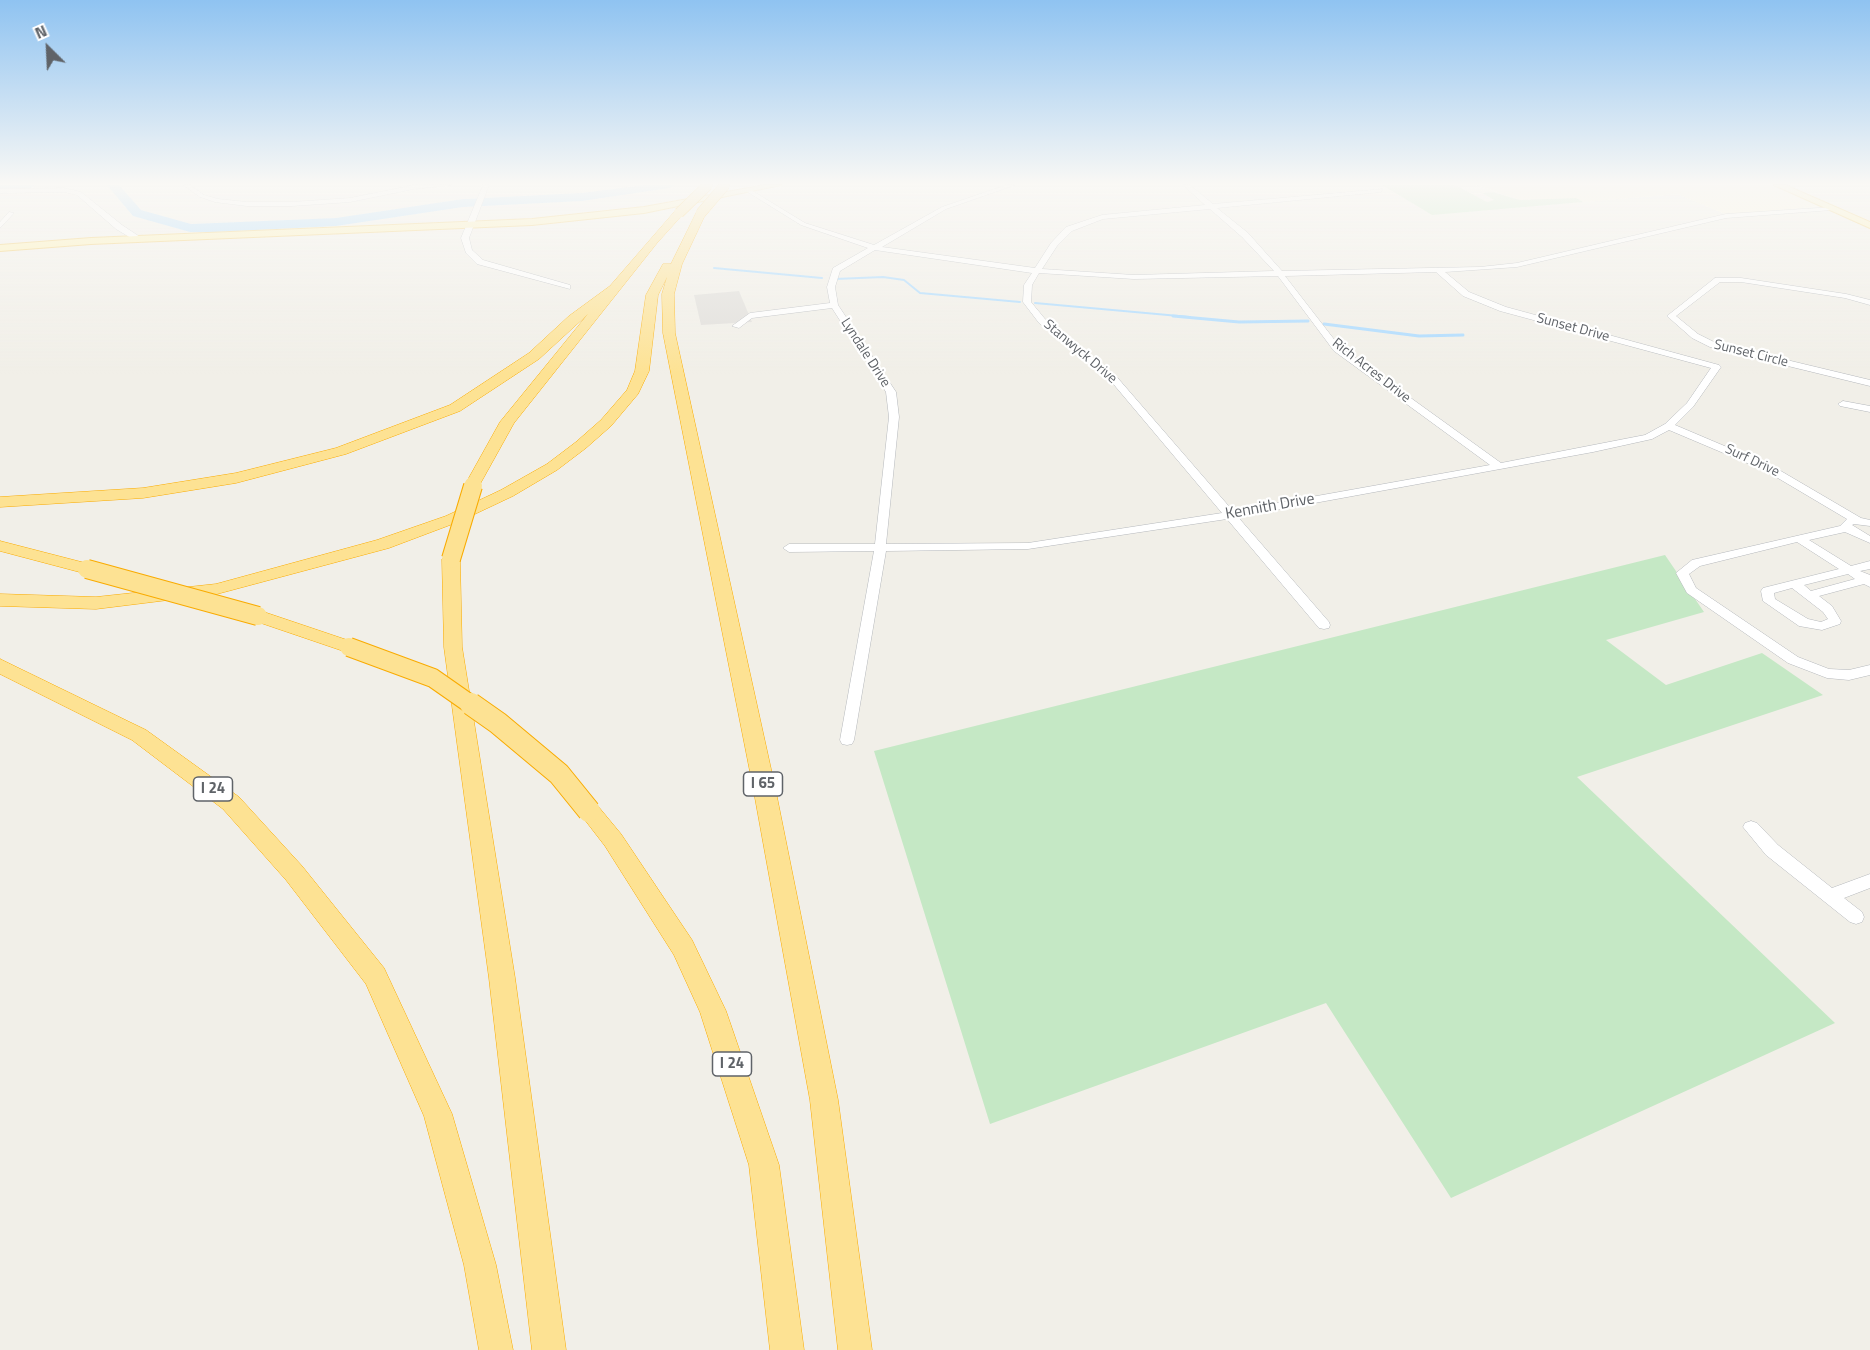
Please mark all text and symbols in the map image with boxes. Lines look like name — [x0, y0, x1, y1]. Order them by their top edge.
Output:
north arrow — [18, 18, 78, 78]
text: N — [31, 18, 51, 45]
street label: Sunset Drive — [1535, 310, 1611, 346]
street label: Lyndale Drive — [837, 315, 893, 391]
street label: Stanwyck Drive — [1040, 316, 1120, 388]
street label: Rich Acres Drive — [1329, 335, 1413, 407]
street label: Sunset Circle — [1712, 337, 1790, 371]
street label: Surf Drive — [1722, 441, 1782, 481]
street label: Kennith Drive — [1224, 490, 1316, 524]
road number: I 65 — [744, 772, 783, 796]
road number: I 24 — [194, 777, 232, 801]
road number: I 24 — [712, 1052, 752, 1076]

